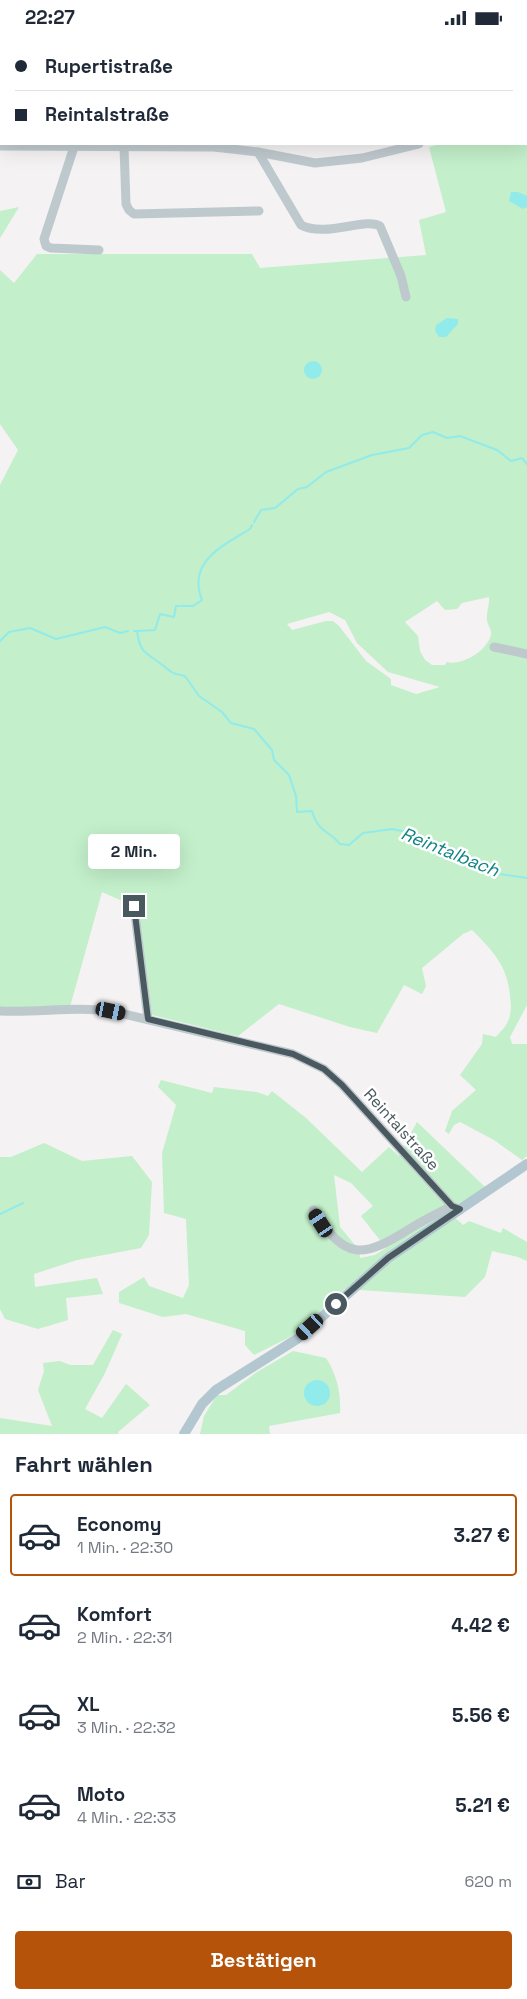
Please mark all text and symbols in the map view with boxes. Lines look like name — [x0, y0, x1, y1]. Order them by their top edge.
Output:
text: 22:27 — [25, 5, 75, 30]
text: Rupertistraße — [45, 54, 173, 79]
text: Reintalstraße — [45, 102, 169, 127]
water label: Reintalbach — [398, 821, 503, 882]
callout: 2 Min. — [88, 833, 180, 869]
text: 2 Min. — [111, 841, 157, 862]
route end — [123, 895, 145, 917]
car — [94, 1001, 127, 1021]
street label: Reintalstraße — [359, 1084, 444, 1175]
car — [306, 1206, 335, 1240]
route start — [325, 1293, 347, 1315]
car — [293, 1311, 326, 1343]
text: Fahrt wählen — [15, 1450, 153, 1478]
text: Economy — [77, 1512, 161, 1537]
icon: car — [17, 1513, 62, 1558]
text: 3.27 € — [453, 1523, 510, 1548]
text: 1 Min. · 22:30 — [77, 1537, 173, 1558]
text: Komfort — [77, 1602, 152, 1627]
icon: car — [17, 1603, 62, 1648]
text: 4.42 € — [451, 1613, 510, 1638]
text: 2 Min. · 22:31 — [77, 1627, 173, 1648]
text: XL — [77, 1692, 100, 1717]
icon: car — [17, 1693, 62, 1738]
text: 5.56 € — [452, 1703, 510, 1728]
text: 3 Min. · 22:32 — [77, 1717, 176, 1738]
text: Moto — [77, 1782, 125, 1807]
icon: car — [17, 1783, 62, 1828]
text: 5.21 € — [455, 1793, 510, 1818]
text: 4 Min. · 22:33 — [77, 1807, 176, 1828]
icon: cash — [15, 1868, 43, 1896]
text: Bar — [55, 1869, 86, 1894]
text: 620 m — [464, 1871, 512, 1892]
button: Bestätigen — [15, 1931, 512, 1989]

